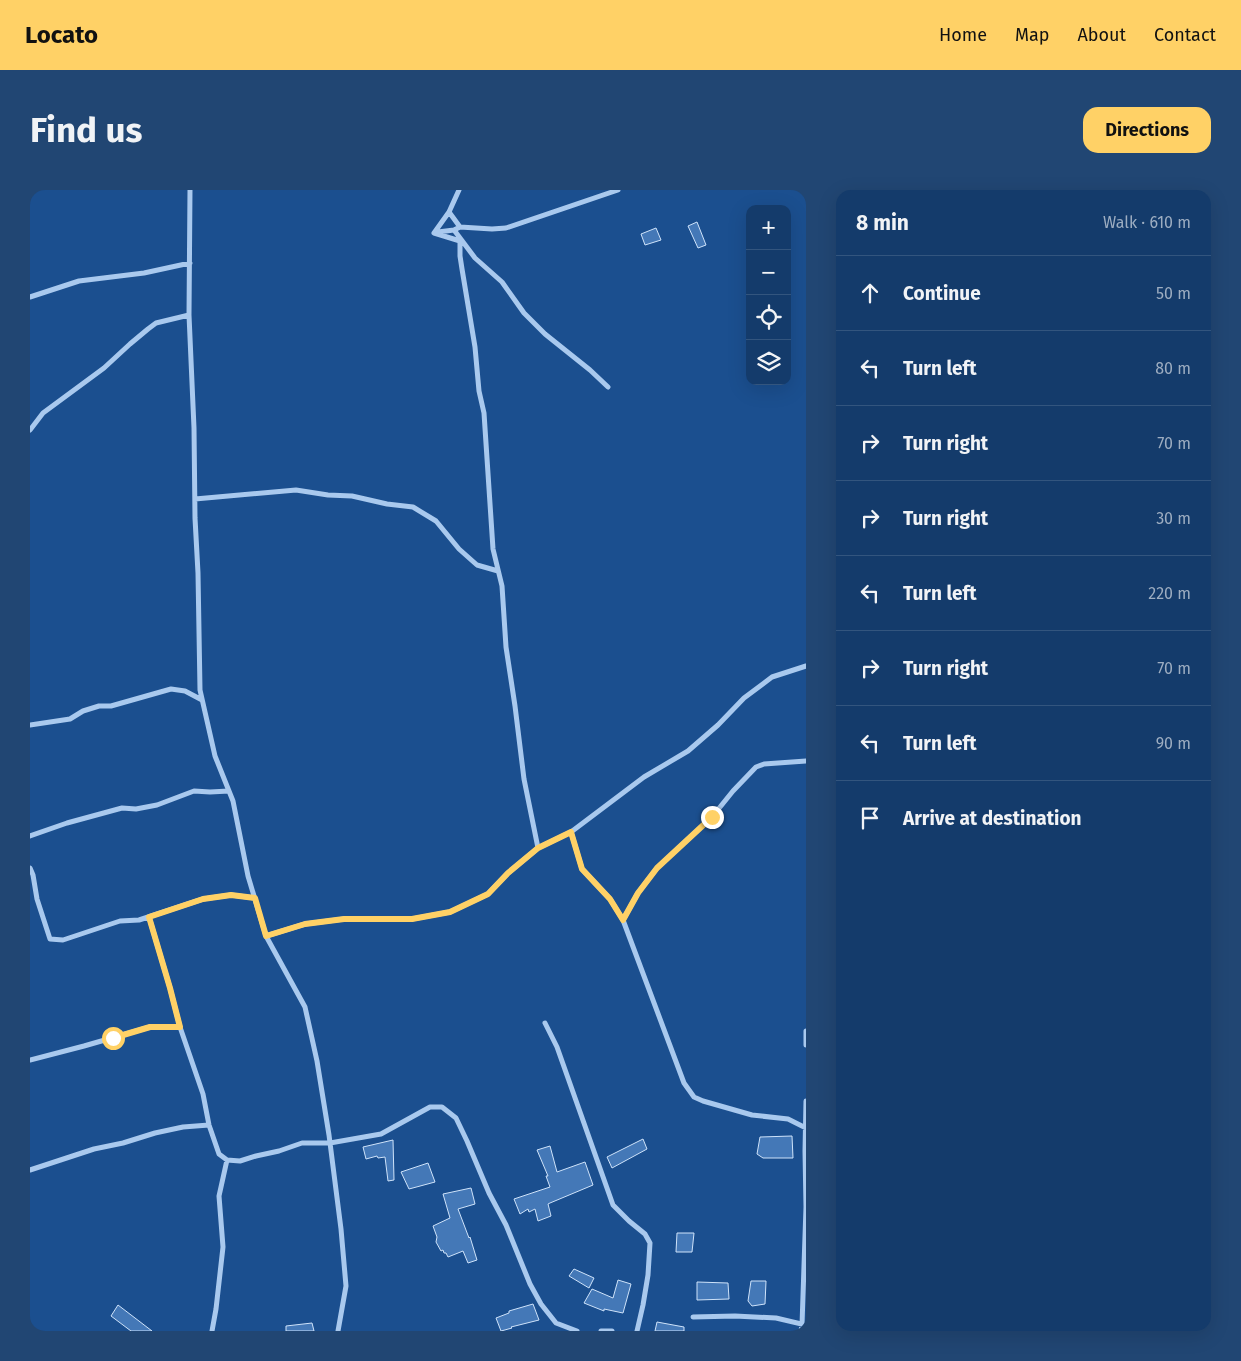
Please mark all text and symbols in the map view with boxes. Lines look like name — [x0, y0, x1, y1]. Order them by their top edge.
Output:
text: Locato — [25, 21, 98, 49]
text: Home — [939, 24, 987, 46]
text: Map — [1015, 24, 1049, 46]
text: About — [1077, 24, 1126, 46]
text: Contact — [1154, 24, 1216, 46]
button: Directions — [1083, 107, 1211, 153]
text: Find us — [30, 109, 142, 151]
map controls — [746, 205, 791, 385]
button: + — [746, 205, 791, 250]
text: 8 min — [856, 210, 909, 236]
text: Walk · 610 m — [1103, 213, 1191, 232]
button: − — [746, 250, 791, 295]
icon: ahead — [856, 279, 884, 307]
text: Continue — [903, 282, 981, 305]
text: 50 m — [1156, 284, 1191, 303]
button: locate — [746, 295, 791, 340]
button: layers — [746, 340, 791, 385]
icon: left — [856, 354, 884, 382]
text: Turn left — [903, 357, 977, 380]
text: 80 m — [1155, 359, 1191, 378]
icon: right — [856, 429, 884, 457]
text: Turn right — [903, 432, 988, 455]
text: 70 m — [1157, 434, 1191, 453]
icon: right — [856, 504, 884, 532]
text: Turn right — [903, 507, 988, 530]
text: 30 m — [1156, 509, 1191, 528]
icon: left — [856, 579, 884, 607]
text: Turn left — [903, 582, 977, 605]
text: 220 m — [1148, 584, 1191, 603]
icon: right — [856, 654, 884, 682]
text: Turn right — [903, 657, 988, 680]
text: 70 m — [1157, 659, 1191, 678]
icon: left — [856, 729, 884, 757]
text: Turn left — [903, 732, 977, 755]
text: 90 m — [1156, 734, 1191, 753]
icon: arrive — [856, 804, 884, 832]
route end — [701, 806, 724, 829]
text: Arrive at destination — [903, 807, 1082, 830]
route start — [102, 1027, 125, 1050]

